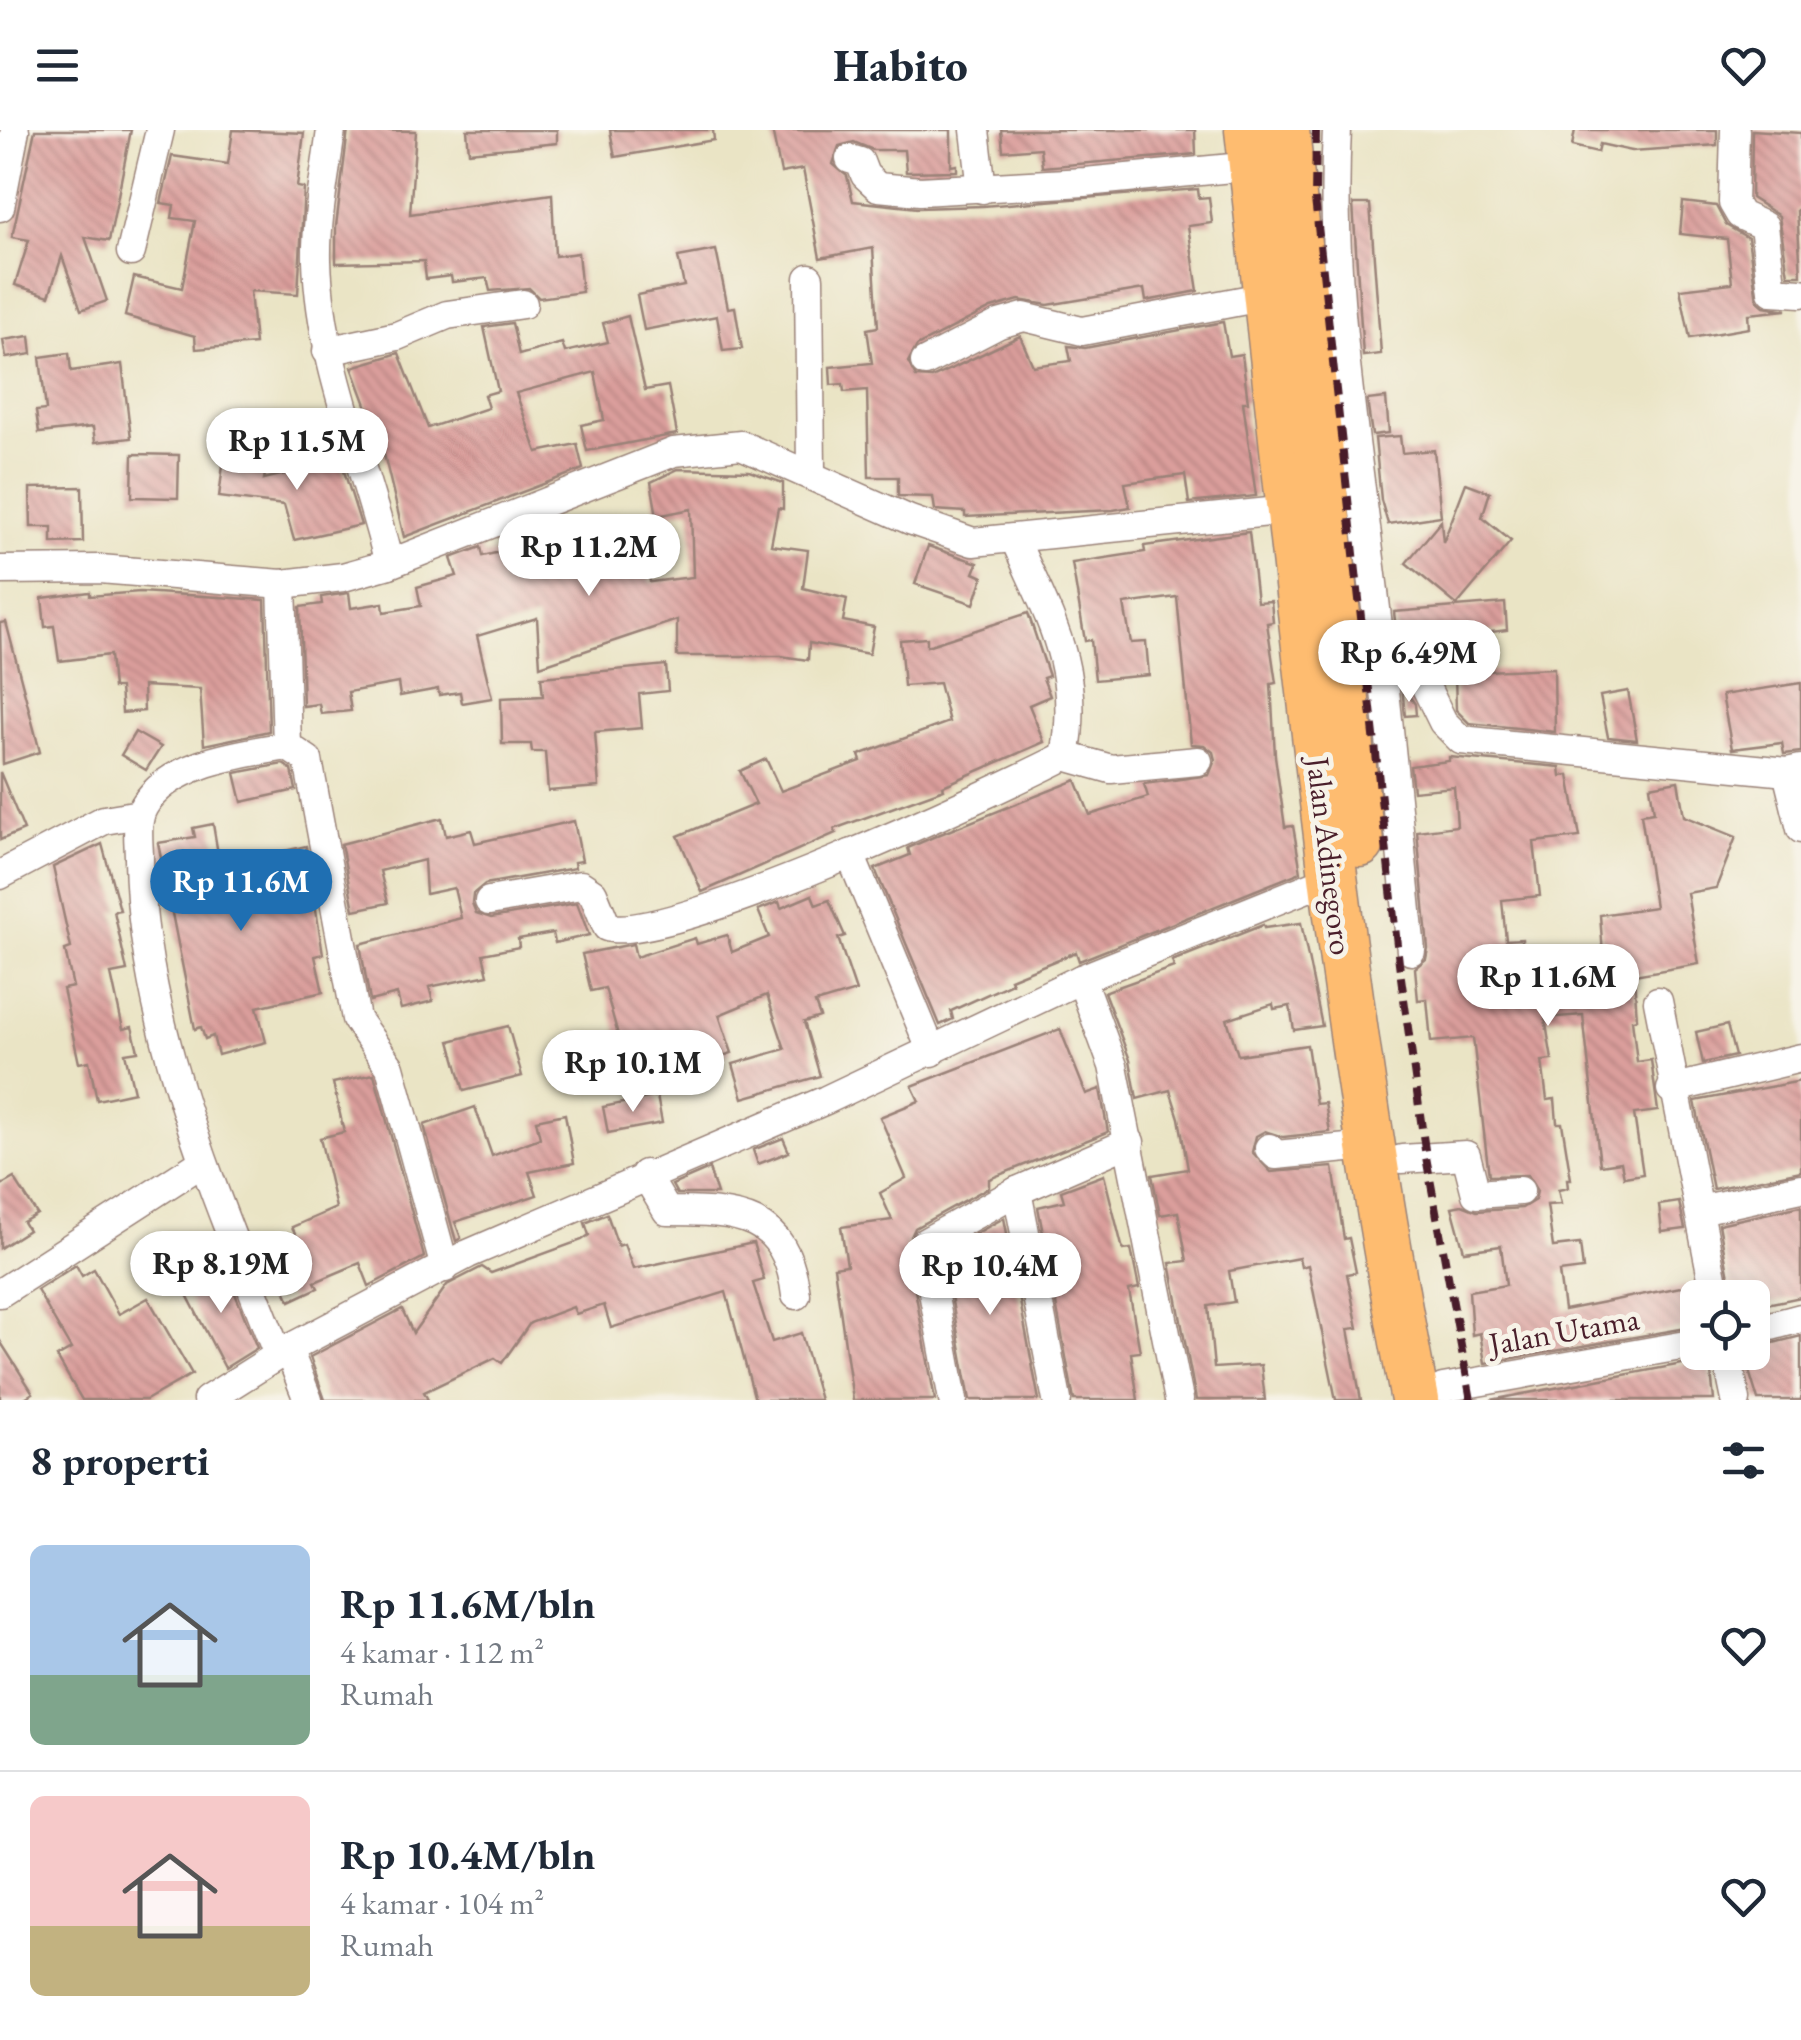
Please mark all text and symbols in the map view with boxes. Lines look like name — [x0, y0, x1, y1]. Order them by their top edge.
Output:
text: Habito — [833, 36, 968, 94]
icon: menu — [30, 38, 85, 93]
icon: heart — [1716, 38, 1771, 93]
pin: Rp 11.5M — [194, 408, 400, 493]
text: Rp 11.5M — [228, 419, 366, 461]
pin: Rp 11.2M — [486, 514, 692, 599]
text: Rp 11.2M — [520, 525, 658, 567]
pin: Rp 6.49M — [1306, 620, 1512, 705]
text: Rp 6.49M — [1340, 631, 1478, 673]
street label: Jalan Adinegoro — [1297, 752, 1363, 957]
pin: Rp 11.6M — [138, 849, 344, 934]
text: Rp 11.6M — [172, 860, 310, 902]
pin: Rp 11.6M — [1445, 944, 1651, 1029]
text: Rp 11.6M — [1479, 955, 1617, 997]
pin: Rp 10.1M — [530, 1030, 736, 1115]
text: Rp 10.1M — [564, 1041, 702, 1083]
pin: Rp 8.19M — [118, 1231, 324, 1316]
pin: Rp 10.4M — [887, 1233, 1093, 1318]
text: Rp 8.19M — [152, 1242, 290, 1284]
text: Rp 10.4M — [921, 1244, 1059, 1286]
map controls — [1680, 1280, 1770, 1370]
button: locate — [1680, 1280, 1770, 1370]
street label: Jalan Utama — [1483, 1297, 1642, 1365]
text: 8 properti — [30, 1433, 210, 1488]
icon: filters — [1716, 1433, 1771, 1488]
text: Rp 11.6M/bln — [340, 1576, 596, 1631]
icon: home — [110, 1585, 230, 1705]
icon: heart — [1716, 1618, 1771, 1673]
text: 4 kamar · 112 m² — [340, 1631, 544, 1673]
text: Rumah — [340, 1673, 434, 1715]
text: Rp 10.4M/bln — [340, 1827, 596, 1882]
icon: home — [110, 1836, 230, 1956]
icon: heart — [1716, 1869, 1771, 1924]
text: 4 kamar · 104 m² — [340, 1882, 544, 1924]
text: Rumah — [340, 1924, 434, 1966]

